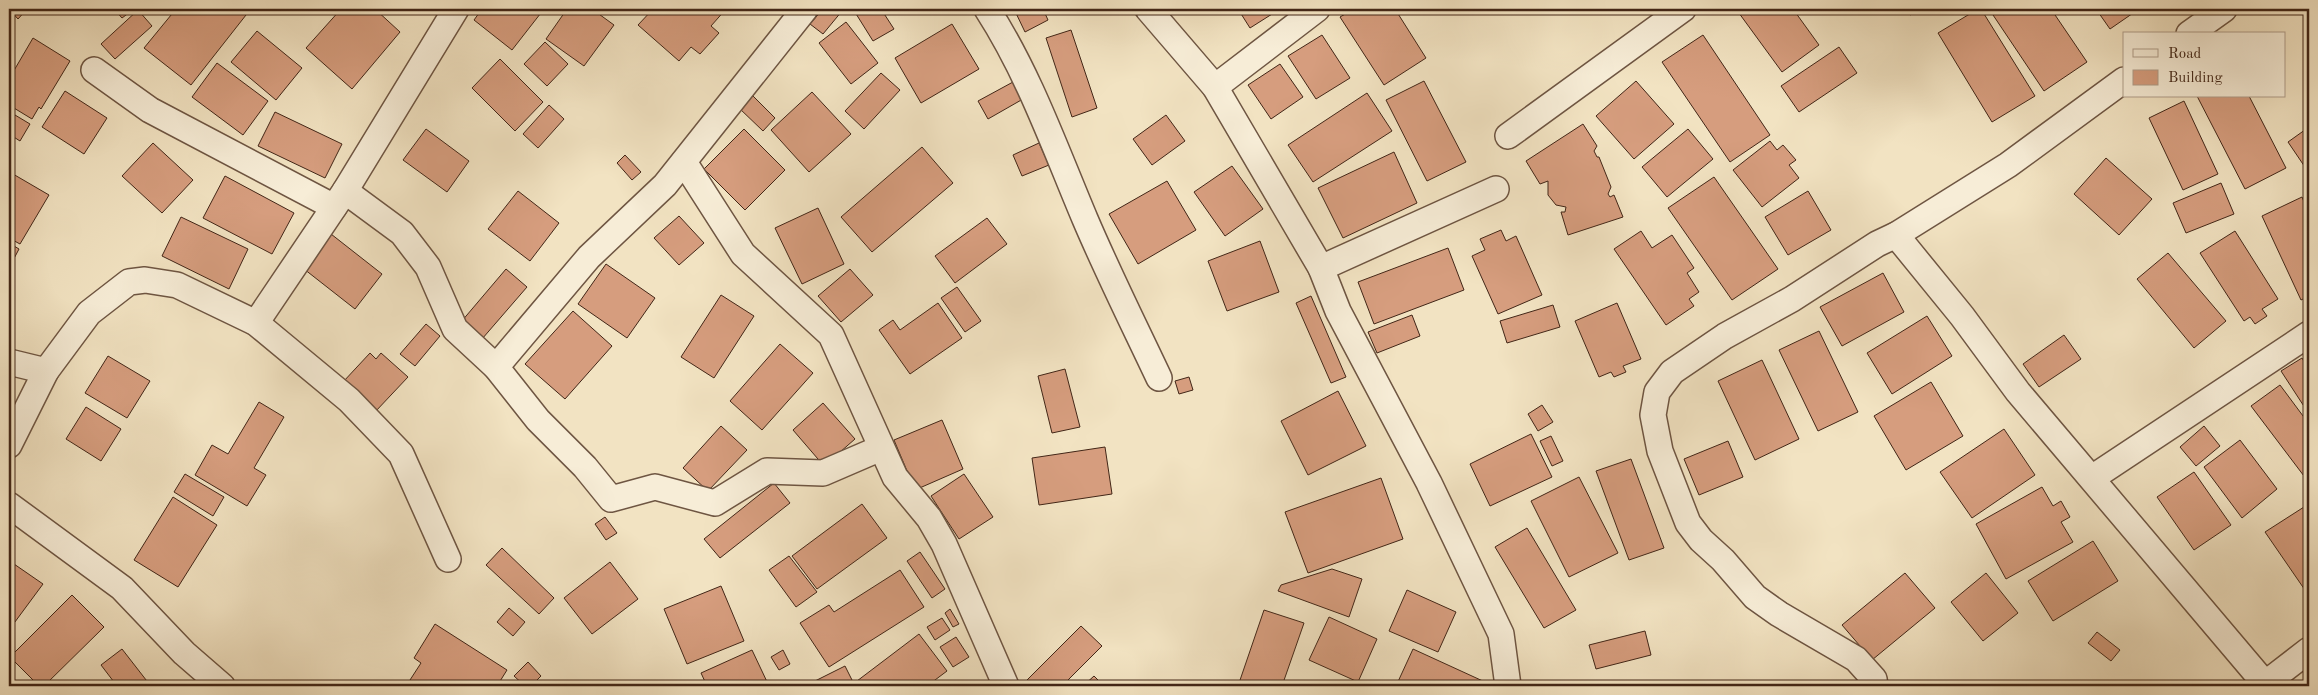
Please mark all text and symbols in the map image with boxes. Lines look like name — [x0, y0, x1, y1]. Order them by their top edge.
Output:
legend — [2123, 32, 2286, 98]
text: Road — [2168, 47, 2202, 62]
text: Building — [2168, 71, 2223, 86]

